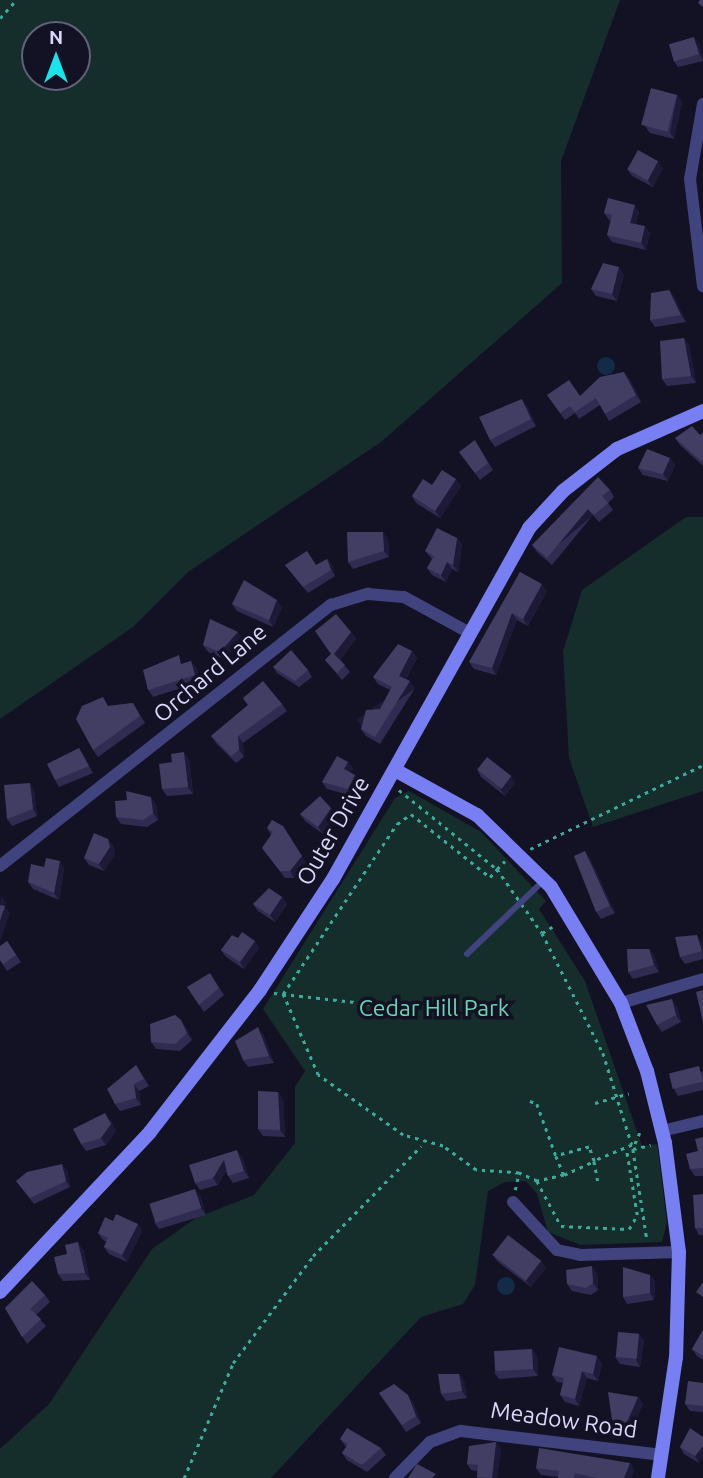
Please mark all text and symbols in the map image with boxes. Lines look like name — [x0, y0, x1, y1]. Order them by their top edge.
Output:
north arrow — [21, 21, 91, 91]
text: N — [49, 26, 63, 48]
street label: Orchard Lane — [148, 618, 272, 728]
street label: Outer Drive — [291, 772, 375, 890]
park label: Cedar Hill Park — [359, 994, 509, 1022]
street label: Meadow Road — [489, 1396, 639, 1444]

